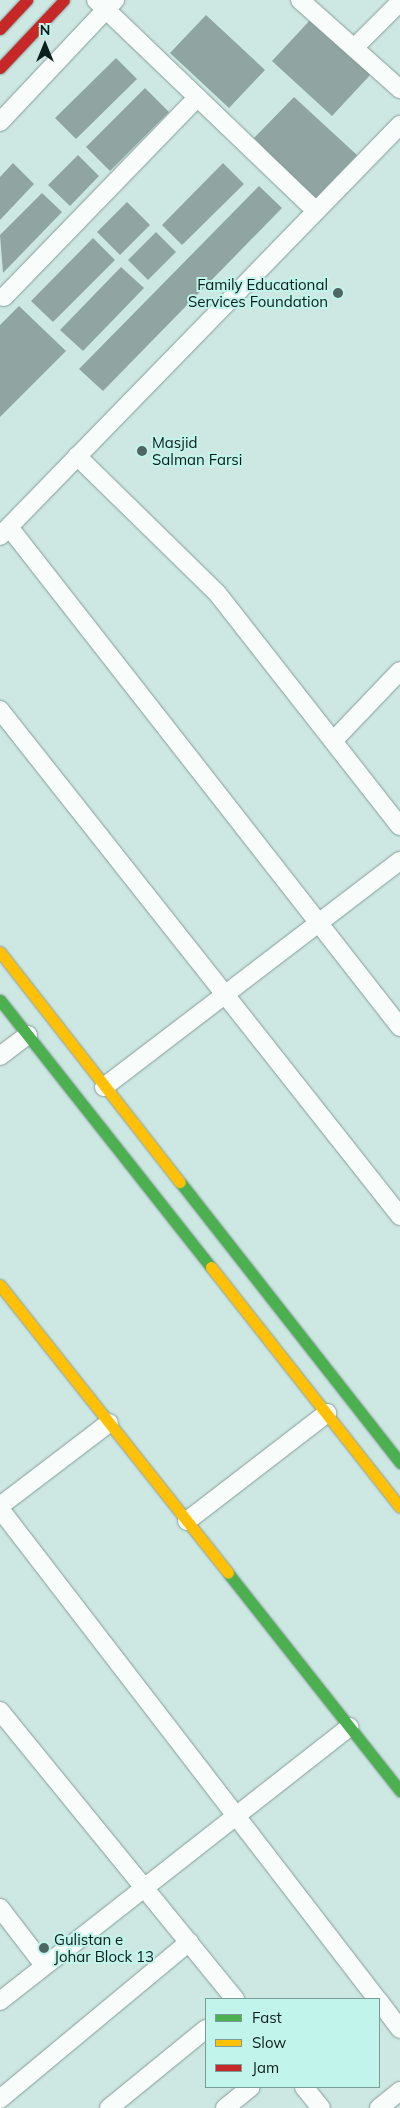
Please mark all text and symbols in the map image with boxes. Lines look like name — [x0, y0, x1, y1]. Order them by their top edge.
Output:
north arrow — [20, 20, 70, 70]
text: N — [40, 21, 50, 39]
place label: Family Educational Services Foundation — [188, 275, 328, 310]
marker: Family Educational Services Foundation — [332, 287, 344, 299]
place label: Masjid Salman Farsi — [152, 433, 242, 468]
marker: Masjid Salman Farsi — [136, 445, 148, 457]
place label: Gulistan e Johar Block 13 — [54, 1930, 154, 1965]
marker: Gulistan e Johar Block 13 — [38, 1942, 50, 1954]
legend — [205, 1998, 380, 2088]
text: Fast — [252, 2008, 282, 2027]
text: Slow — [252, 2033, 286, 2052]
text: Jam — [252, 2058, 279, 2077]

